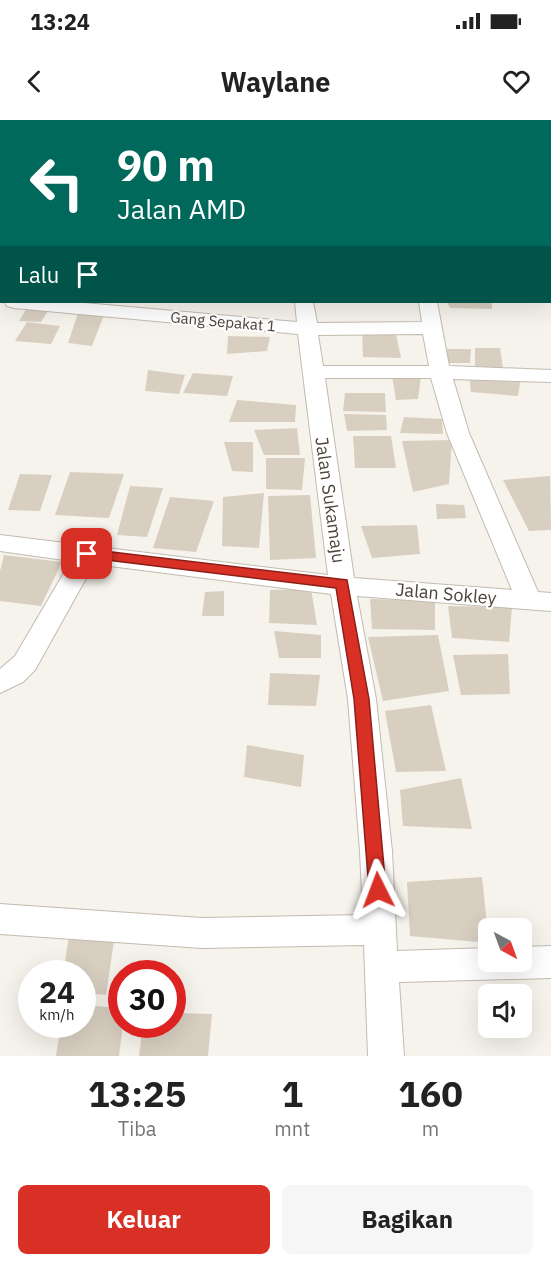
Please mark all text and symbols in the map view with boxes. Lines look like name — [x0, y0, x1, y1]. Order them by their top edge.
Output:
text: 13:24 — [30, 7, 90, 36]
text: Waylane — [221, 64, 330, 99]
icon: back — [18, 65, 51, 98]
icon: heart — [500, 65, 533, 98]
text: 90 m — [117, 138, 215, 193]
icon: left — [18, 144, 96, 222]
text: Jalan AMD — [117, 191, 246, 226]
icon: arrive — [71, 258, 104, 291]
text: Lalu — [18, 260, 59, 289]
street label: Gang Sepakat 1 — [170, 307, 277, 336]
street label: Jalan Sukamaju — [310, 435, 351, 565]
pin — [61, 528, 112, 579]
icon: arrive — [70, 537, 103, 570]
street label: Jalan Sokley — [394, 578, 498, 609]
position arrow — [346, 858, 410, 922]
north arrow — [478, 918, 532, 972]
map controls — [478, 918, 532, 1038]
speed limit sign: 30 — [108, 960, 186, 1038]
text: 24 — [39, 972, 75, 1011]
button: sound — [478, 984, 532, 1038]
text: km/h — [39, 1005, 75, 1024]
text: 13:25 — [88, 1070, 186, 1117]
text: 1 — [281, 1070, 303, 1117]
text: 160 — [398, 1070, 463, 1117]
text: Tiba — [118, 1115, 157, 1142]
text: mnt — [274, 1115, 310, 1142]
text: m — [422, 1115, 439, 1142]
button: Keluar — [18, 1185, 270, 1254]
button: Bagikan — [282, 1185, 533, 1254]

